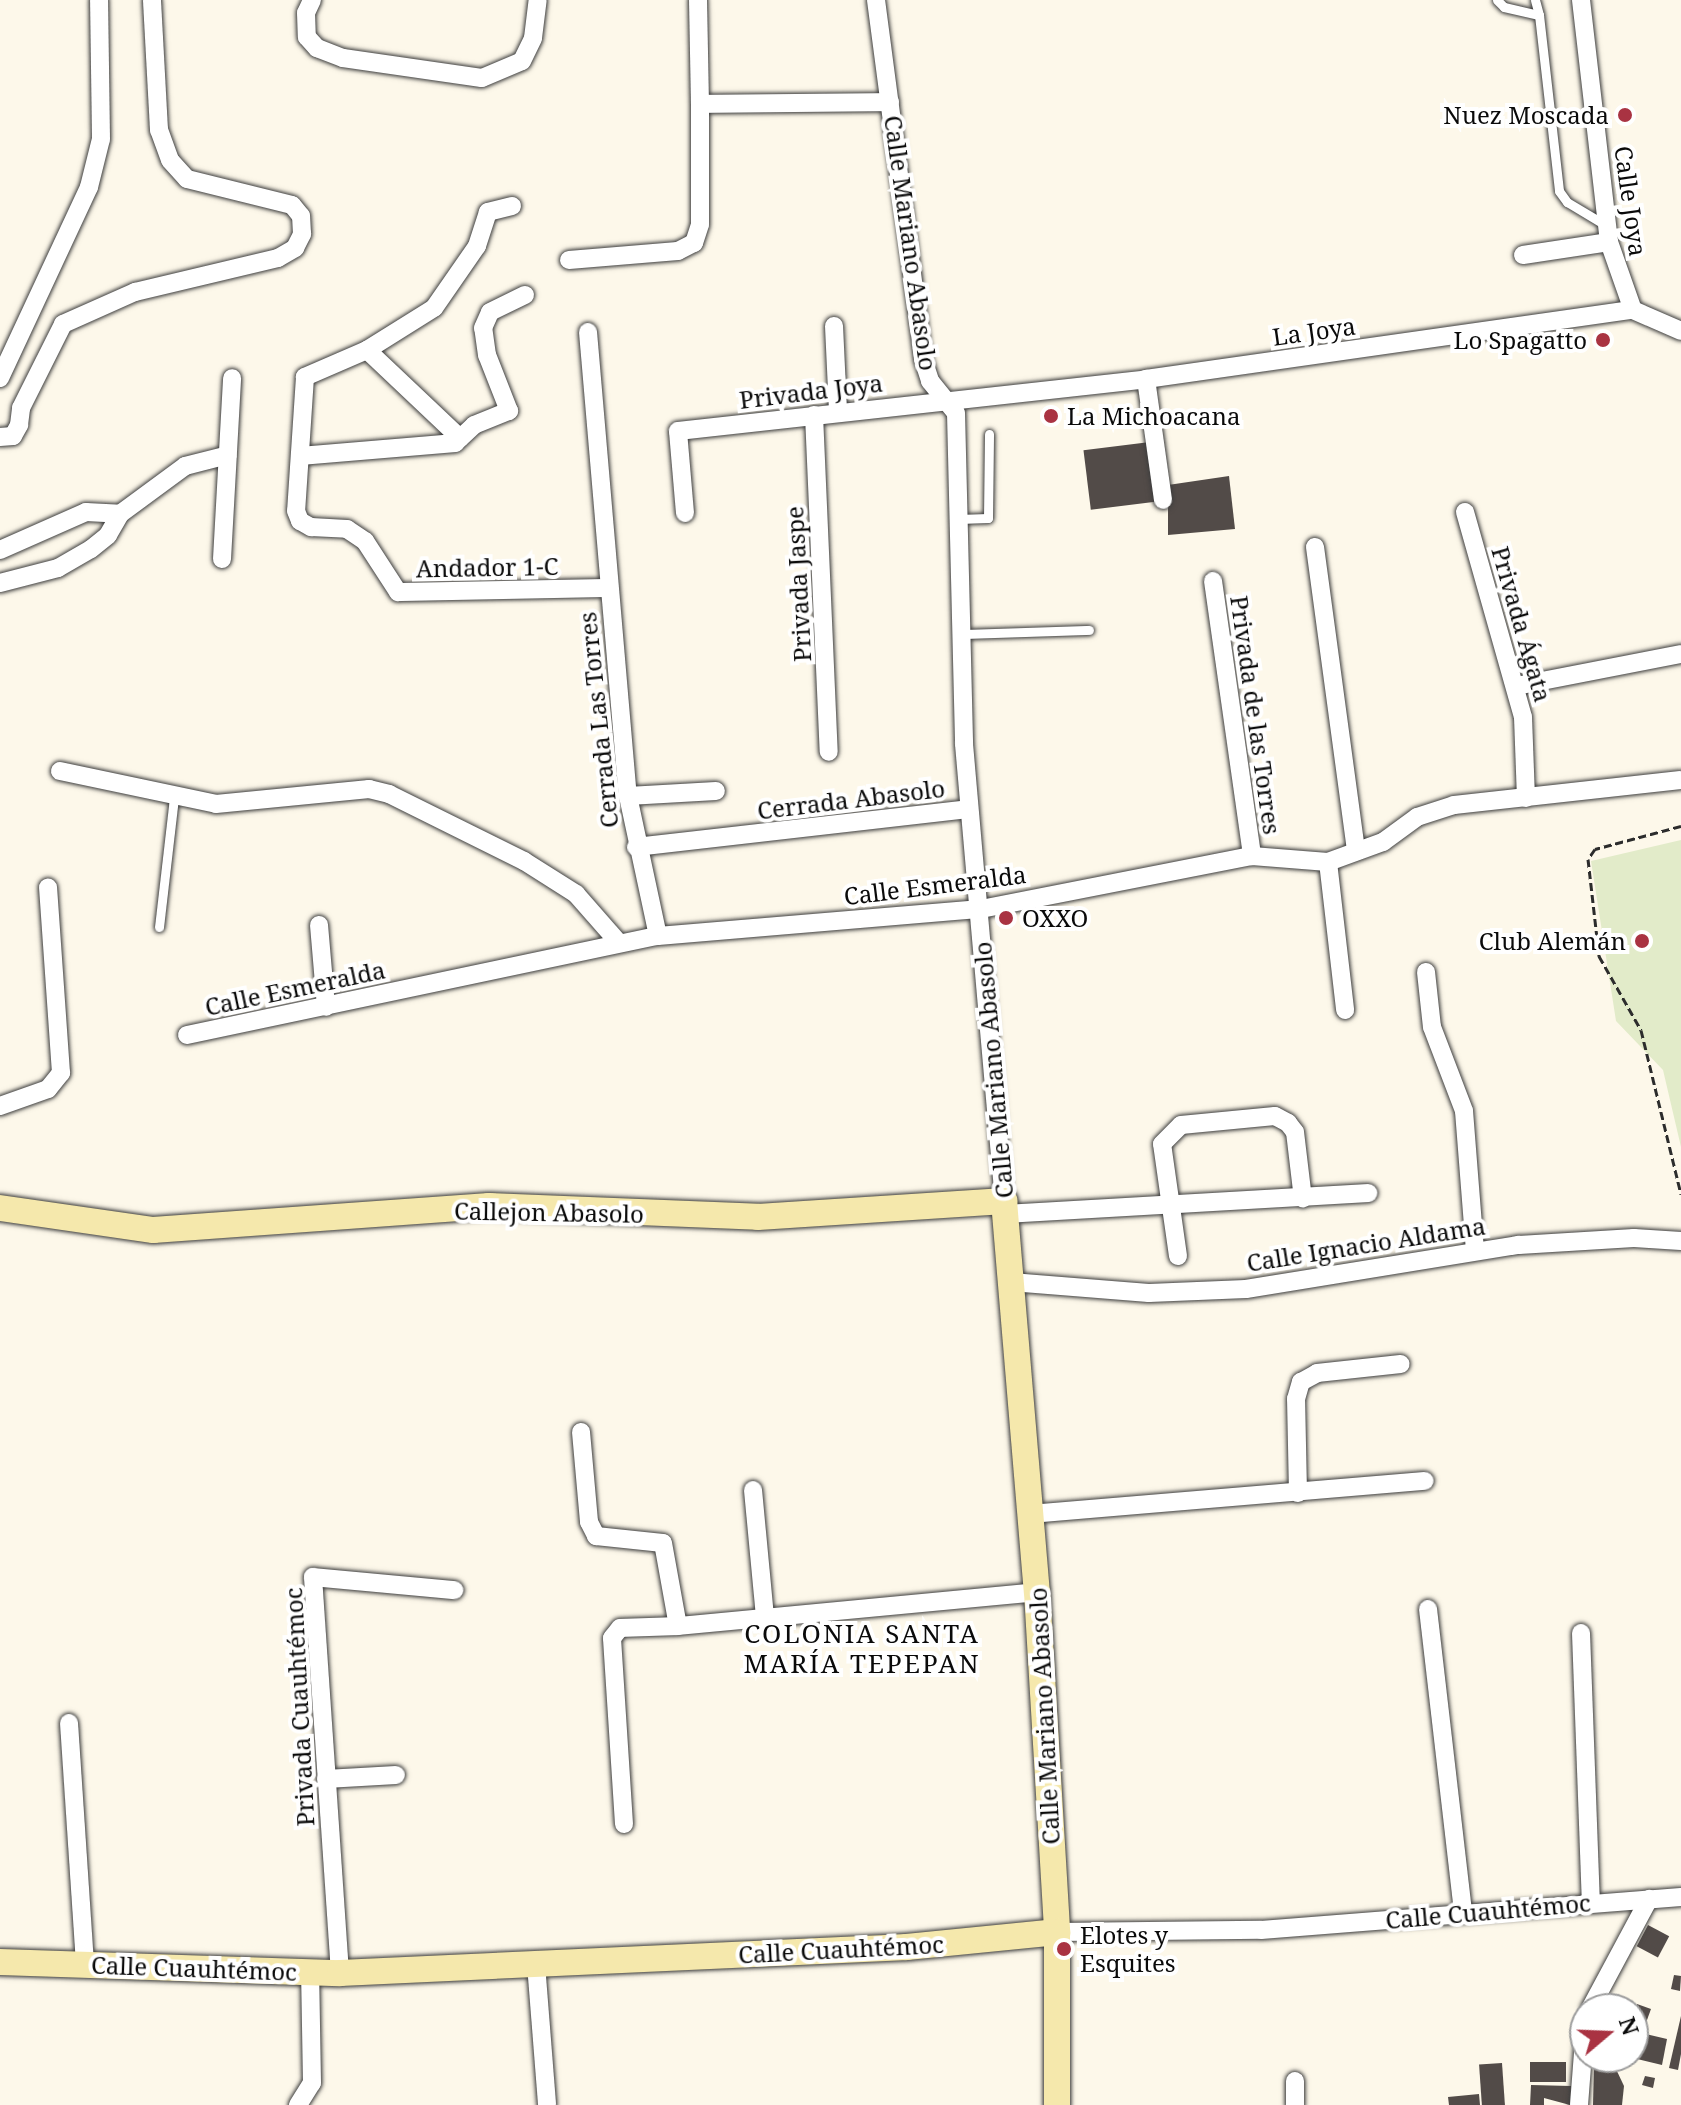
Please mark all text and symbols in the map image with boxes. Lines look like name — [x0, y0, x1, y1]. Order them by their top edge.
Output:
place label: Nuez Moscada — [1443, 101, 1609, 129]
marker: Nuez Moscada — [1616, 106, 1634, 124]
street label: Calle Mariano Abasolo — [879, 114, 943, 372]
street label: Calle Joya — [1609, 144, 1653, 258]
street label: La Joya — [1271, 311, 1357, 351]
place label: Lo Spagatto — [1453, 326, 1587, 354]
marker: Lo Spagatto — [1594, 331, 1612, 349]
street label: Privada Joya — [738, 368, 884, 414]
place label: La Michoacana — [1067, 402, 1241, 430]
marker: La Michoacana — [1042, 407, 1060, 425]
street label: Privada Jaspe — [780, 505, 816, 663]
street label: Privada Ágata — [1486, 543, 1558, 705]
street label: Andador 1-C — [416, 551, 558, 583]
street label: Privada de las Torres — [1225, 594, 1287, 836]
street label: Cerrada Las Torres — [572, 611, 624, 829]
street label: Cerrada Abasolo — [756, 773, 946, 825]
street label: Calle Esmeralda — [842, 860, 1028, 910]
place label: OXXO — [1022, 904, 1088, 932]
marker: OXXO — [997, 909, 1015, 927]
place label: Club Alemán — [1479, 927, 1626, 955]
marker: Club Alemán — [1633, 932, 1651, 950]
street label: Calle Mariano Abasolo — [967, 941, 1019, 1199]
street label: Calle Esmeralda — [202, 955, 388, 1021]
street label: Callejon Abasolo — [454, 1196, 644, 1228]
street label: Calle Ignacio Aldama — [1245, 1211, 1487, 1277]
street label: Privada Cuauhtémoc — [278, 1587, 320, 1827]
street label: Calle Mariano Abasolo — [1023, 1587, 1065, 1845]
district label: COLONIA SANTA MARÍA TEPEPAN — [743, 1618, 981, 1680]
street label: Calle Cuauhtémoc — [1384, 1888, 1592, 1934]
place label: Elotes y Esquites — [1080, 1921, 1176, 1977]
street label: Calle Cuauhtémoc — [737, 1929, 945, 1969]
marker: Elotes y Esquites — [1055, 1940, 1073, 1958]
street label: Calle Cuauhtémoc — [91, 1950, 297, 1986]
north arrow — [1569, 1993, 1649, 2073]
text: N — [1613, 2013, 1647, 2039]

